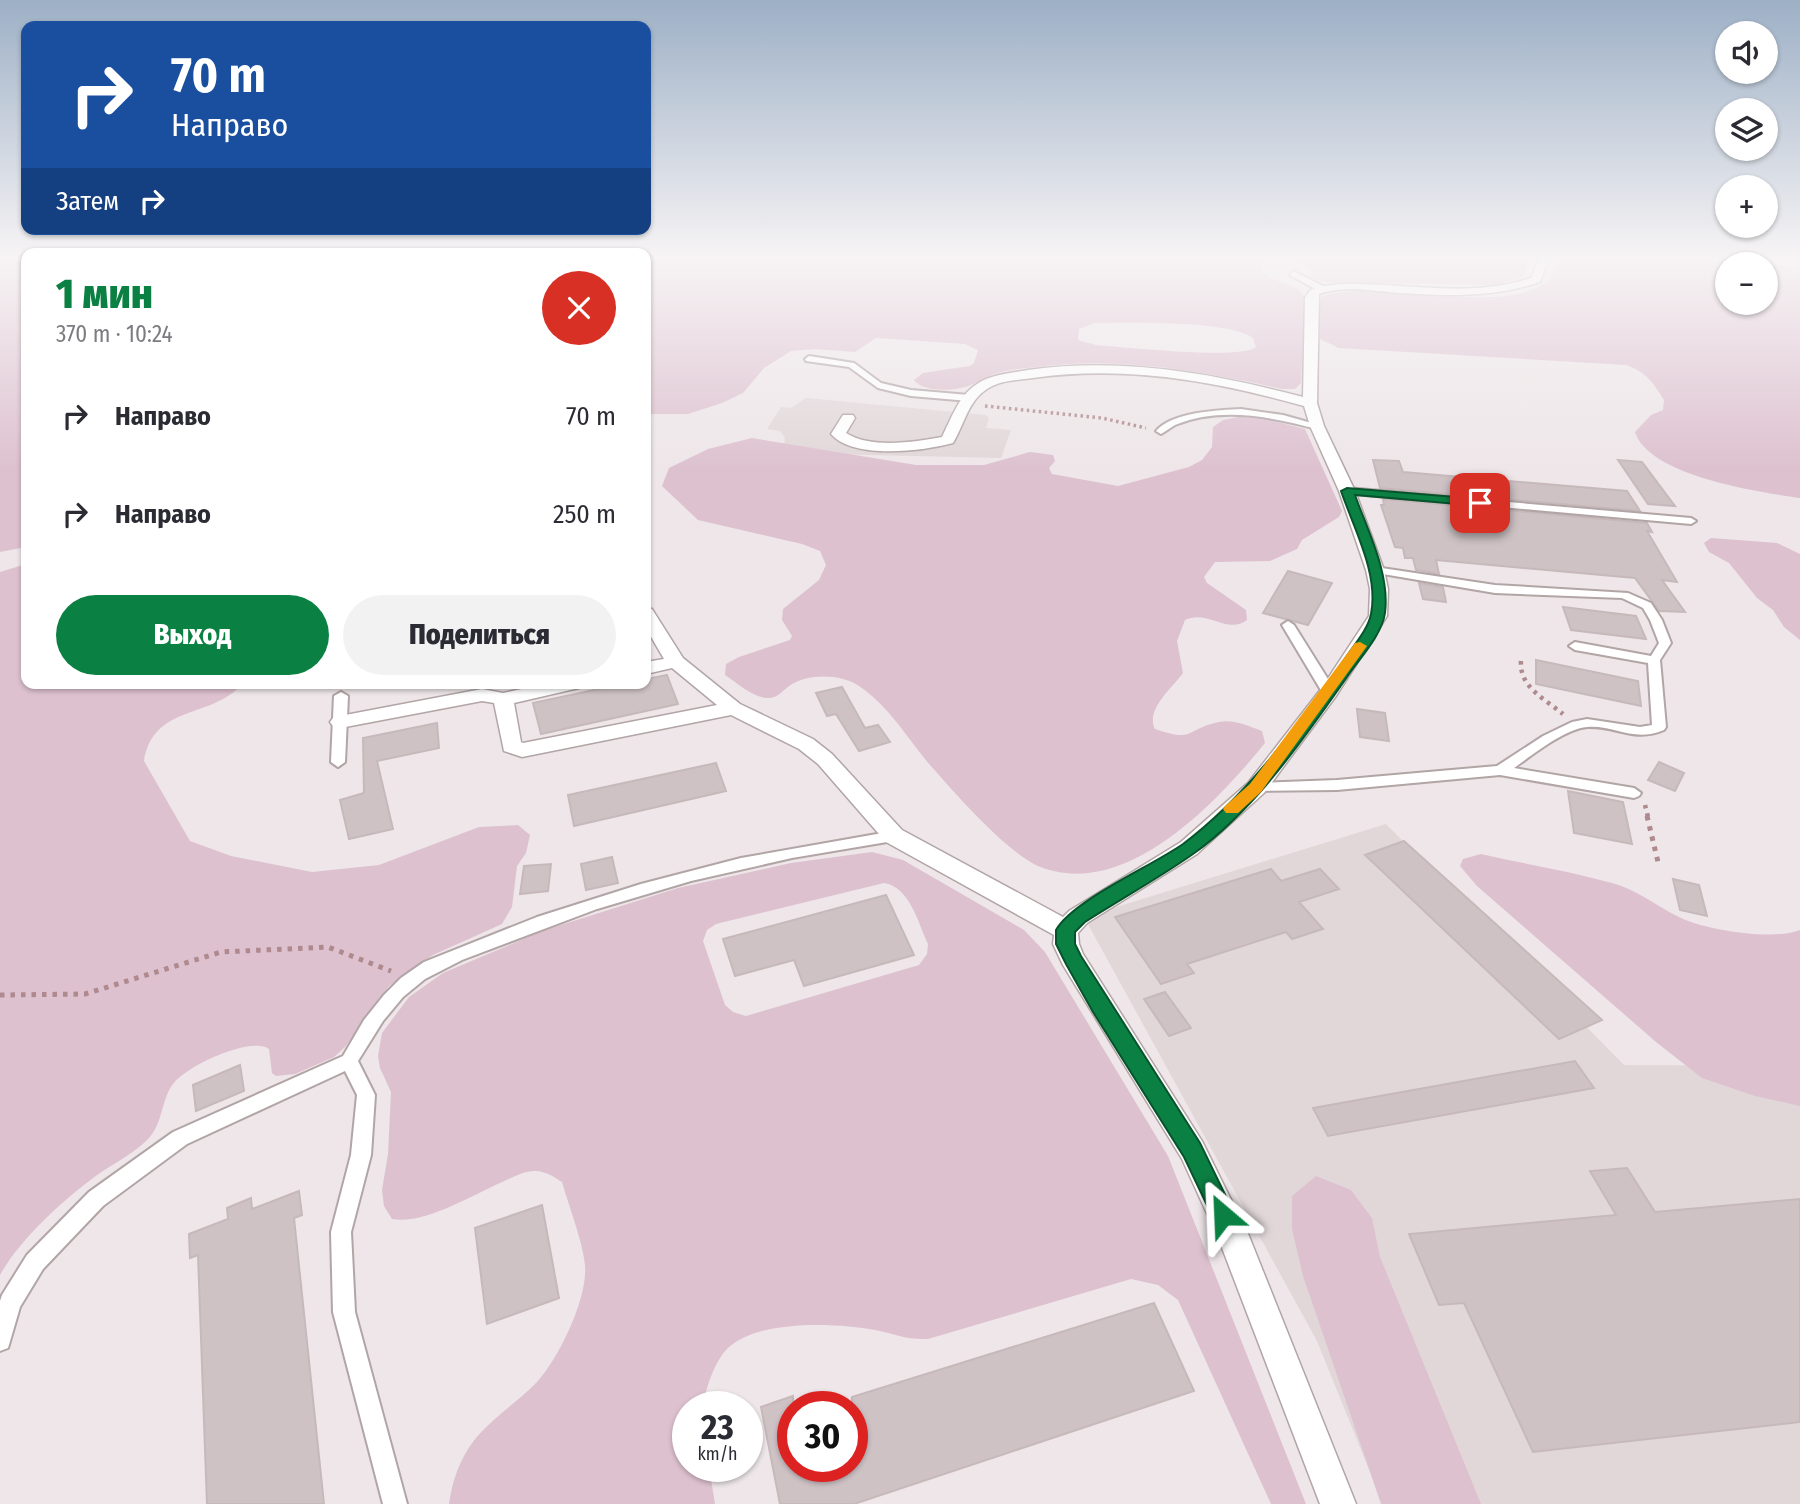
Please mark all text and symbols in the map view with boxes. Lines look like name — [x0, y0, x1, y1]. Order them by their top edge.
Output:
map controls — [1715, 21, 1778, 315]
button: sound — [1715, 21, 1778, 84]
text: 70 m — [171, 46, 266, 105]
icon: right — [56, 49, 147, 140]
button: layers — [1715, 98, 1778, 161]
text: Направо — [171, 106, 288, 144]
button: + — [1715, 175, 1778, 238]
icon: right — [133, 182, 171, 220]
text: Затем — [56, 186, 119, 217]
button: − — [1715, 252, 1778, 315]
text: 1 мин — [56, 269, 153, 319]
button: close — [542, 271, 616, 345]
text: 370 m · 10:24 — [56, 320, 173, 348]
icon: right — [56, 397, 94, 435]
text: Направо — [115, 401, 211, 432]
text: 70 m — [566, 401, 616, 432]
pin — [1450, 473, 1510, 533]
icon: arrive — [1461, 484, 1499, 522]
icon: right — [56, 495, 94, 533]
text: Направо — [115, 499, 211, 530]
text: 250 m — [553, 499, 616, 530]
button: Выход — [56, 595, 329, 675]
button: Поделиться — [343, 595, 616, 675]
position arrow — [1186, 1178, 1260, 1252]
speed limit sign: 30 — [777, 1391, 868, 1482]
text: 23 — [701, 1406, 734, 1448]
text: km/h — [697, 1443, 738, 1465]

